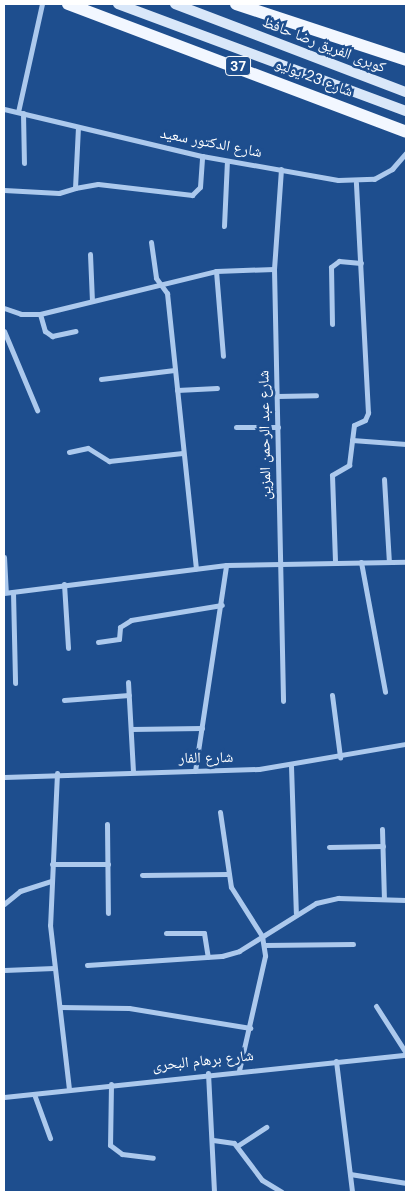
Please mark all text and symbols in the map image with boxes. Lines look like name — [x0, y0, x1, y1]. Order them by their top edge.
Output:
street label: كوبرى الفريق رضا حافظ — [260, 13, 388, 77]
road number: 37 — [224, 54, 252, 78]
street label: شارع 23 يوليو — [273, 55, 355, 101]
street label: شارع الدكتور سعيد — [159, 124, 263, 162]
street label: شارع عبد الرحمن المزين — [255, 370, 275, 500]
street label: شارع الفار — [179, 749, 233, 767]
street label: شارع برهام البحرى — [151, 1047, 255, 1075]

